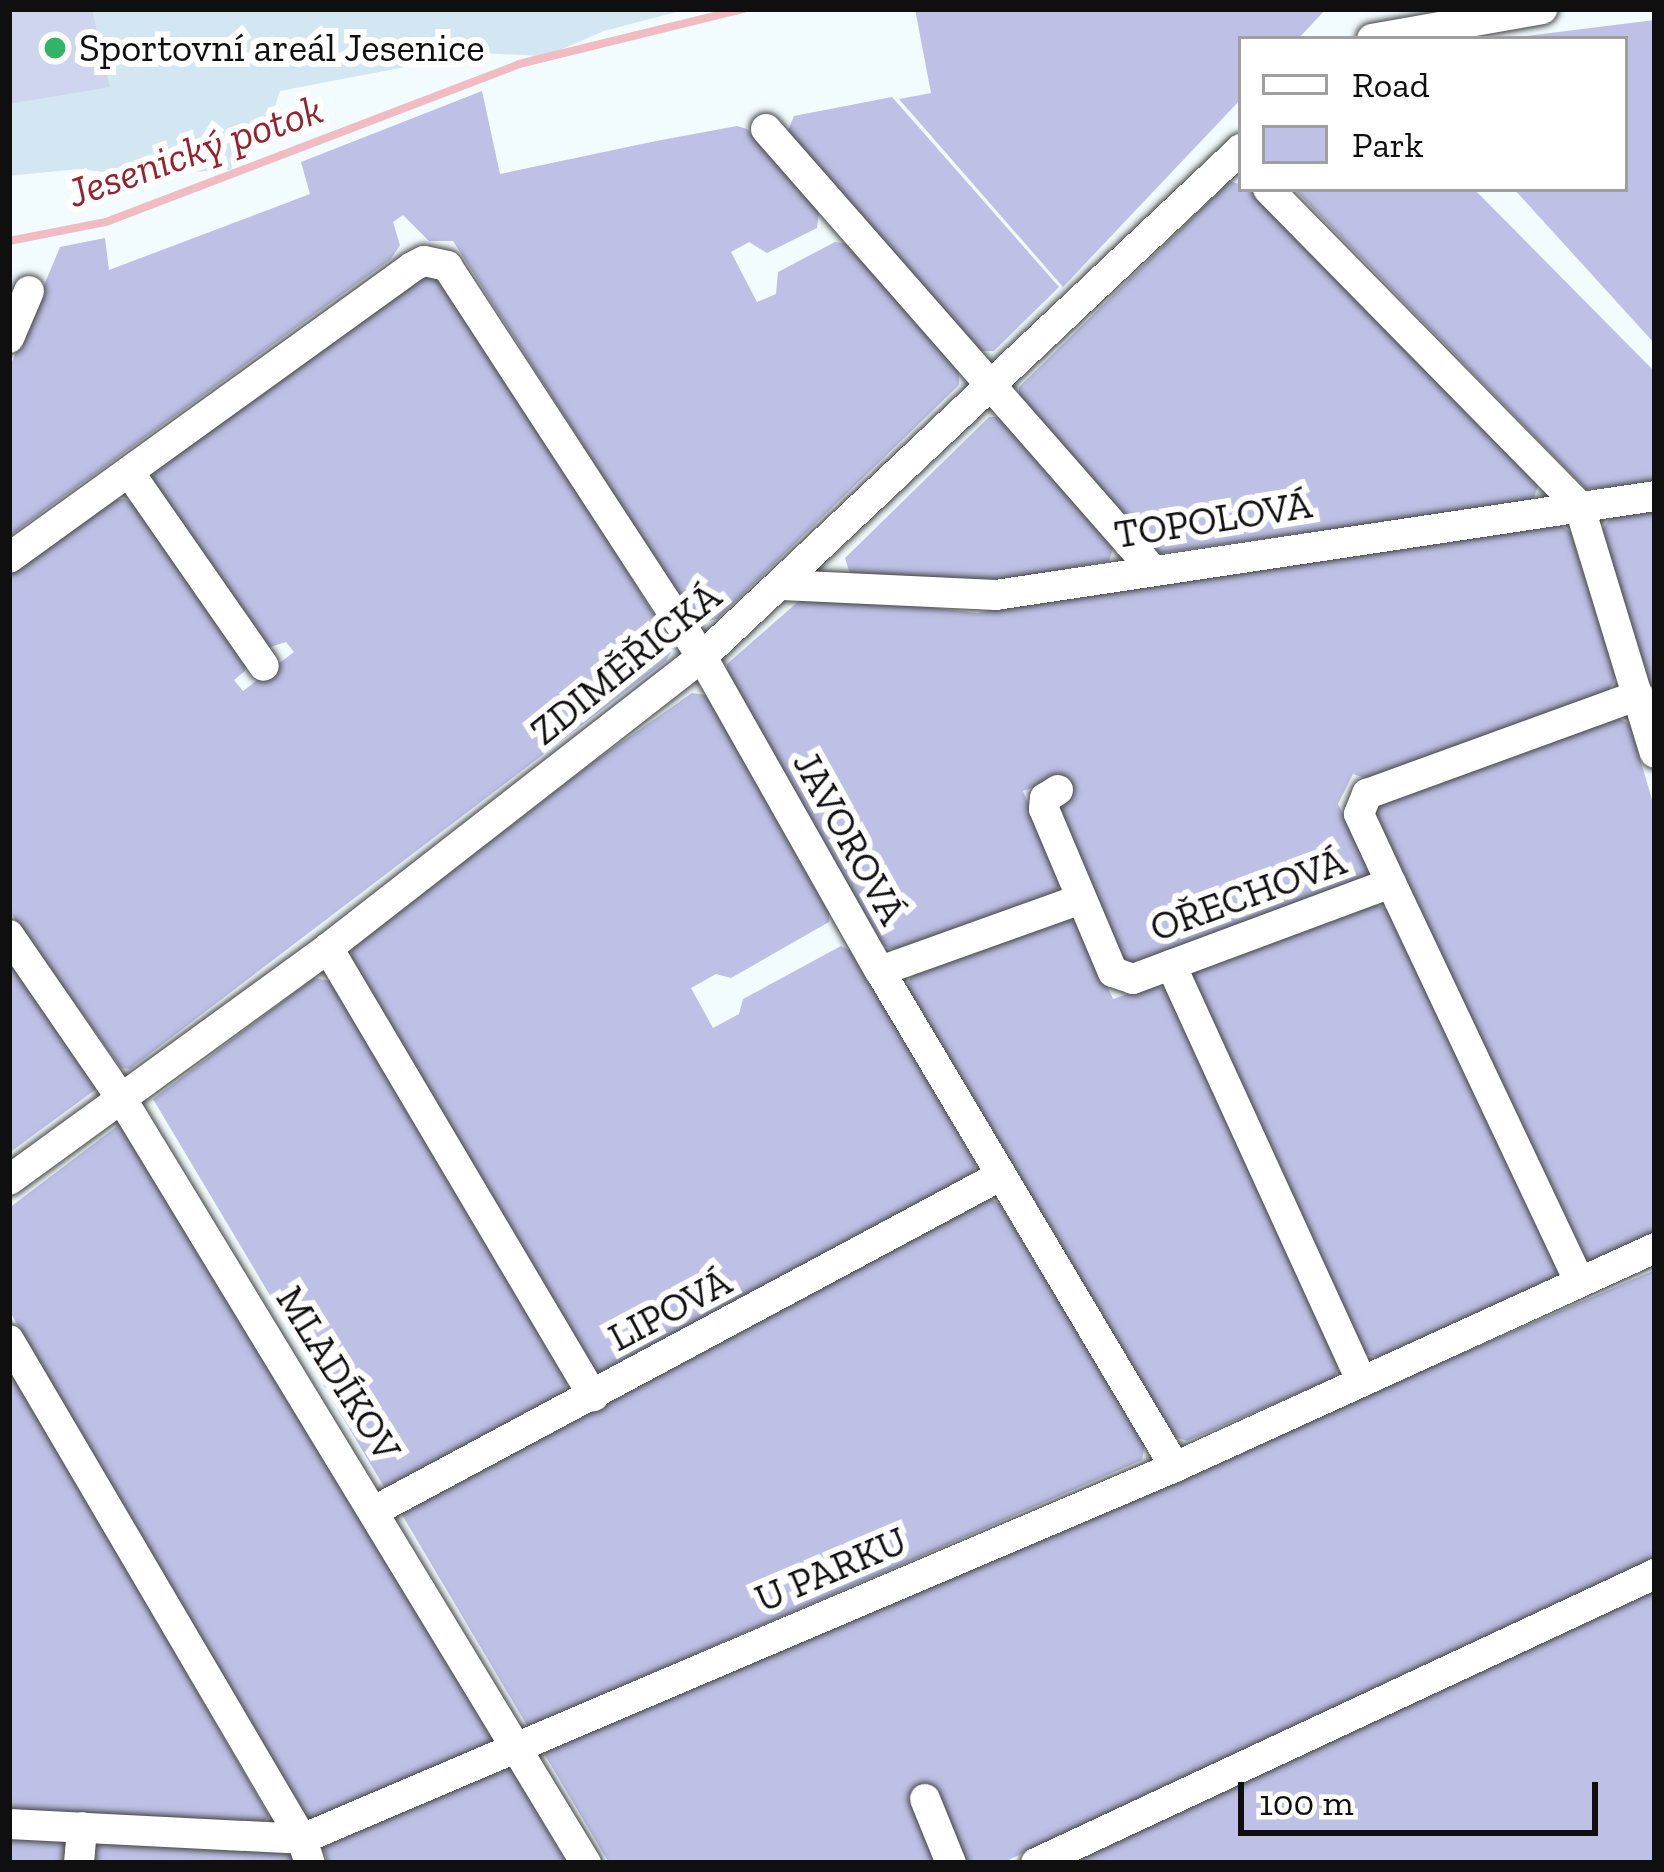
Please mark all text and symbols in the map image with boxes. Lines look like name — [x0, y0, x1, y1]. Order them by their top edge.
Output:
place label: Sportovní areál Jesenice — [79, 25, 485, 71]
marker: Sportovní areál Jesenice — [42, 35, 68, 61]
legend — [1238, 36, 1628, 192]
text: Road — [1352, 63, 1429, 106]
water label: Jesenický potok — [61, 84, 329, 218]
text: Park — [1352, 123, 1423, 166]
street label: TOPOLOVÁ — [1111, 481, 1315, 559]
street label: ZDIMĚŘICKÁ — [521, 573, 731, 755]
street label: JAVOROVÁ — [782, 743, 916, 933]
street label: OŘECHOVÁ — [1144, 838, 1352, 952]
street label: LIPOVÁ — [601, 1258, 739, 1362]
street label: MLADÍKOV — [266, 1278, 410, 1470]
street label: U PARKU — [748, 1517, 914, 1623]
scale bar — [1244, 1758, 1604, 1832]
text: 100 m — [1259, 1781, 1354, 1824]

